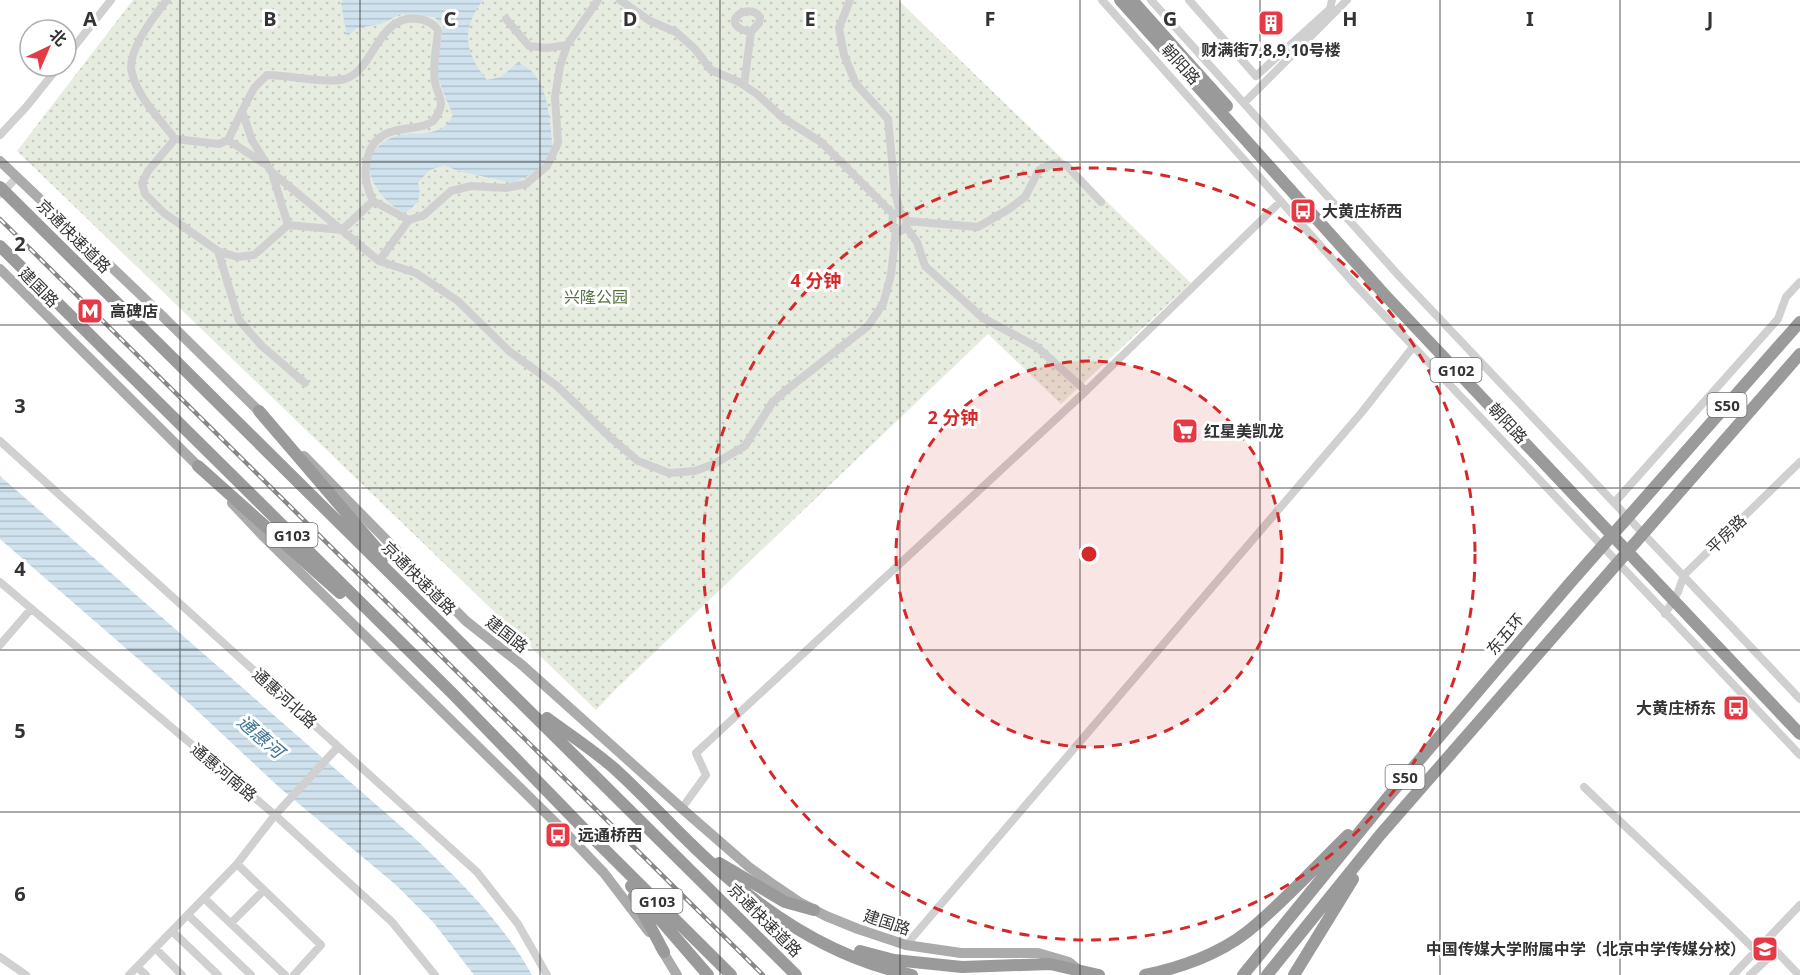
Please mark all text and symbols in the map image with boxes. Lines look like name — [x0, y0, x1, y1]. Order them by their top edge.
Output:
text: A — [83, 5, 97, 32]
text: B — [263, 5, 277, 32]
text: C — [444, 5, 457, 32]
text: D — [623, 5, 637, 32]
text: E — [804, 5, 816, 32]
text: F — [985, 5, 995, 32]
text: G — [1163, 5, 1177, 32]
text: H — [1342, 5, 1358, 32]
text: I — [1526, 5, 1534, 32]
text: J — [1705, 5, 1713, 32]
building icon: 财满街7,8,9,10号楼 — [1256, 8, 1286, 38]
north arrow — [18, 18, 78, 78]
text: 北 — [45, 24, 72, 51]
street label: 朝阳路 — [1157, 39, 1205, 89]
place label: 财满街7,8,9,10号楼 — [1201, 39, 1341, 61]
street label: 京通快速道路 — [32, 194, 116, 278]
bus stop icon: 大黄庄桥西 — [1288, 196, 1318, 226]
place label: 大黄庄桥西 — [1322, 200, 1402, 222]
text: 2 — [14, 230, 26, 257]
street label: 建国路 — [14, 262, 64, 312]
text: 4 分钟 — [791, 268, 841, 292]
park label: 兴隆公园 — [564, 286, 628, 308]
metro station icon: 高碑店 — [75, 296, 105, 326]
place label: 高碑店 — [110, 300, 158, 322]
road number: G102 — [1430, 358, 1482, 382]
text: 3 — [14, 392, 26, 419]
road number: S50 — [1708, 393, 1746, 417]
street label: 朝阳路 — [1484, 398, 1532, 448]
text: 2 分钟 — [928, 405, 978, 429]
supermarket icon: 红星美凯龙 — [1170, 416, 1200, 446]
place label: 红星美凯龙 — [1204, 420, 1284, 442]
street label: 平房路 — [1701, 509, 1751, 559]
road number: G103 — [266, 523, 318, 547]
street label: 京通快速道路 — [377, 536, 461, 620]
centre of rings — [1079, 544, 1099, 564]
text: 4 — [14, 555, 26, 582]
street label: 东五环 — [1481, 609, 1529, 659]
street label: 建国路 — [481, 611, 533, 657]
street label: 通惠河北路 — [248, 663, 322, 733]
bus stop icon: 大黄庄桥东 — [1721, 693, 1751, 723]
place label: 大黄庄桥东 — [1636, 697, 1716, 719]
water label: 通惠河 — [233, 709, 292, 765]
text: 5 — [14, 717, 26, 744]
street label: 通惠河南路 — [186, 738, 262, 806]
road number: S50 — [1386, 765, 1424, 789]
bus stop icon: 远通桥西 — [543, 820, 573, 850]
place label: 远通桥西 — [578, 824, 642, 846]
street label: 京通快速道路 — [723, 878, 807, 962]
text: 6 — [14, 880, 26, 907]
road number: G103 — [632, 889, 682, 913]
street label: 建国路 — [861, 904, 913, 940]
school or university icon: 中国传媒大学附属中学（北京中学传媒分校） — [1750, 934, 1780, 964]
place label: 中国传媒大学附属中学（北京中学传媒分校） — [1426, 938, 1746, 960]

